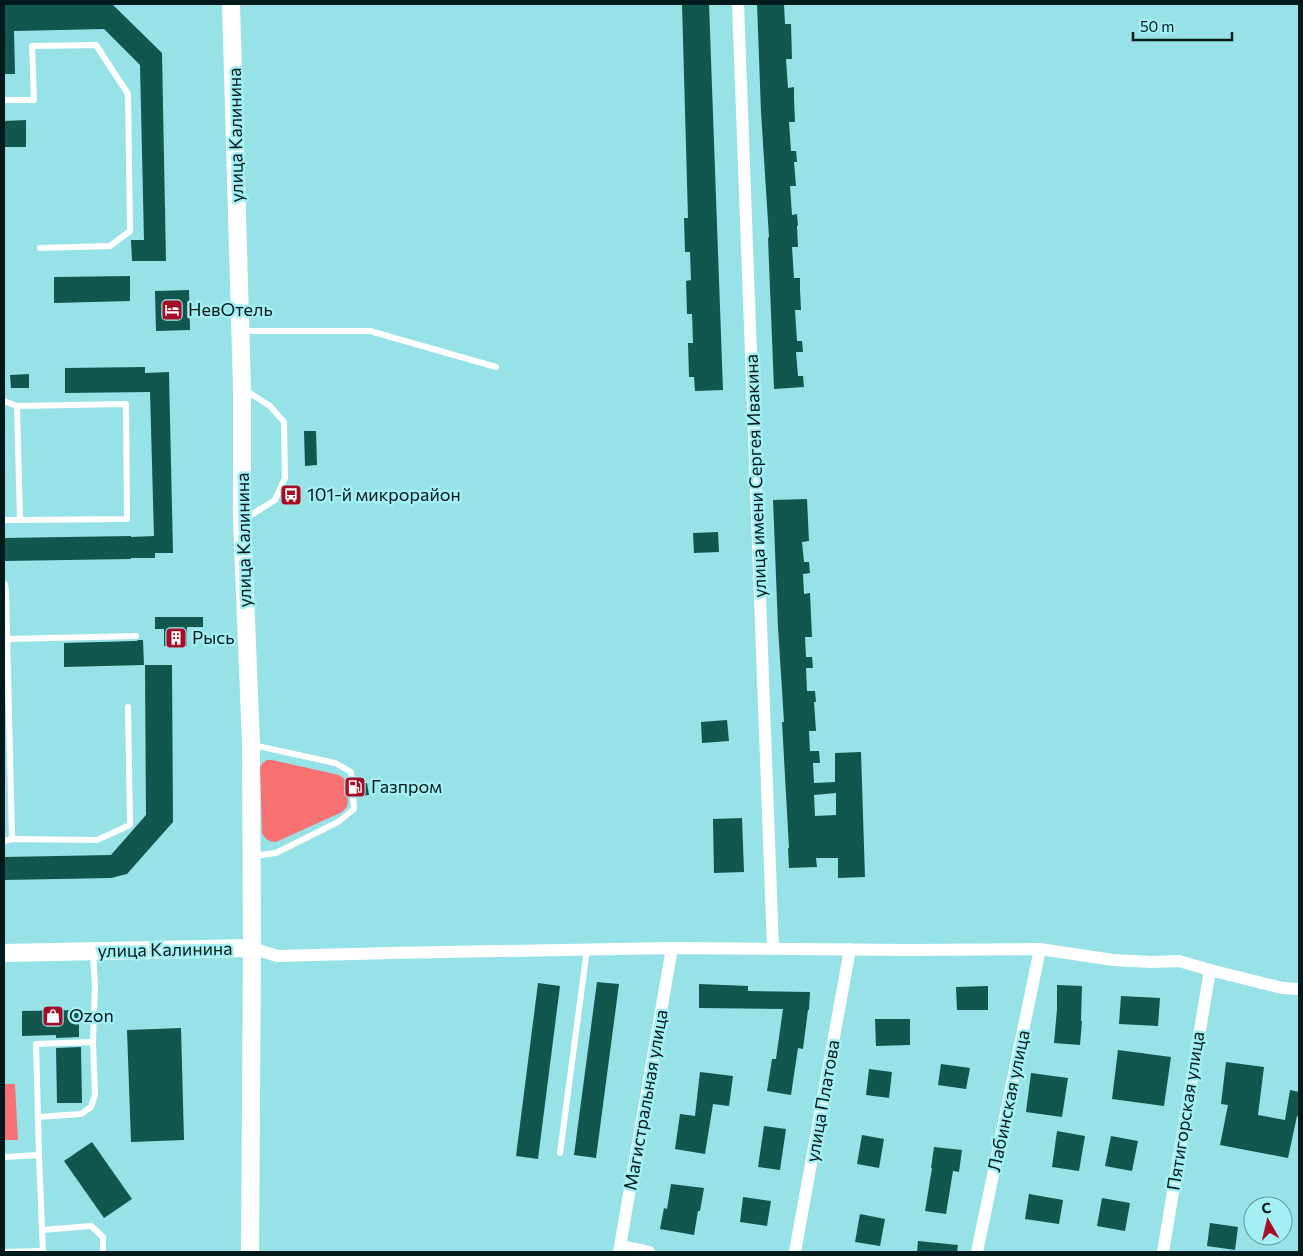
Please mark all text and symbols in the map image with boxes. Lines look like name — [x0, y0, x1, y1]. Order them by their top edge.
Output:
scale bar — [1133, 10, 1232, 42]
text: 50 m — [1140, 17, 1174, 35]
street label: улица Калинина — [223, 67, 247, 203]
hotel icon: НевОтель — [160, 298, 184, 322]
place label: НевОтель — [188, 298, 273, 320]
street label: улица имени Сергея Ивакина — [740, 354, 770, 598]
street label: улица Калинина — [231, 472, 255, 608]
bus stop icon: 101-й микрорайон — [279, 483, 303, 507]
place label: 101-й микрорайон — [307, 483, 461, 505]
building icon: Рысь — [164, 626, 188, 650]
place label: Рысь — [192, 626, 234, 648]
fuel station icon: Газпром — [343, 775, 367, 799]
place label: Газпром — [371, 775, 442, 797]
street label: улица Калинина — [97, 937, 233, 961]
shop icon: Ozon — [41, 1004, 65, 1028]
place label: Ozon — [69, 1004, 114, 1026]
street label: Магистральная улица — [618, 1008, 672, 1192]
street label: Лабинская улица — [982, 1028, 1034, 1174]
street label: Пятигорская улица — [1162, 1030, 1208, 1192]
street label: улица Платова — [800, 1038, 844, 1164]
north arrow — [1243, 1196, 1293, 1246]
text: С — [1260, 1199, 1272, 1217]

